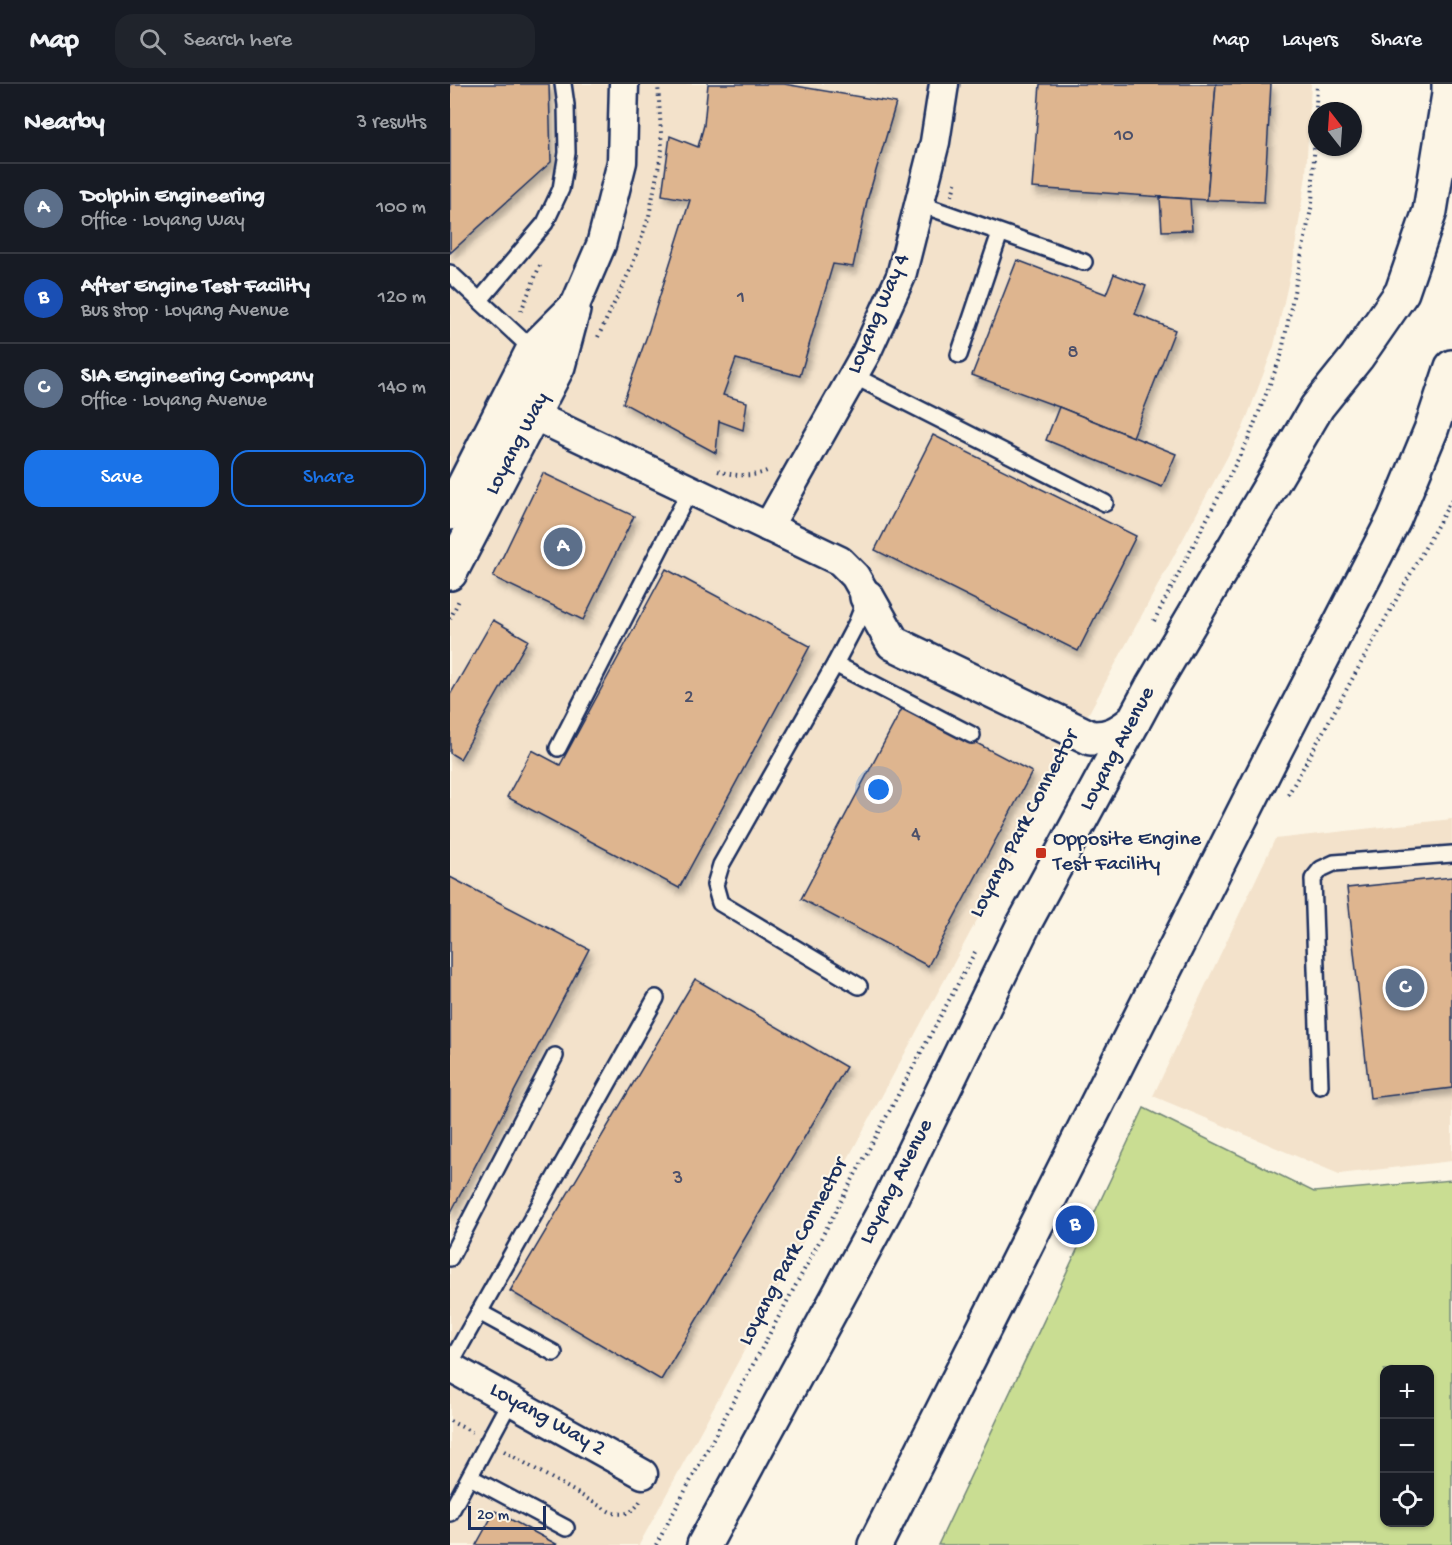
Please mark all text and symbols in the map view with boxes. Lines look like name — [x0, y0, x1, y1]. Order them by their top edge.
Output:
search box — [115, 14, 535, 68]
text: Map — [30, 25, 79, 58]
icon: search — [136, 25, 169, 58]
text: Search here — [184, 28, 292, 54]
text: Map — [1213, 29, 1249, 54]
text: Layers — [1282, 29, 1338, 54]
text: Share — [1371, 29, 1422, 54]
north arrow — [1308, 102, 1362, 156]
text: Nearby — [24, 108, 105, 139]
text: 3 results — [357, 112, 426, 135]
house number: 10 — [1113, 125, 1134, 148]
text: Dolphin Engineering — [81, 184, 265, 210]
text: A — [38, 197, 49, 220]
text: 100 m — [376, 197, 426, 220]
text: Office · Loyang Way — [81, 210, 245, 233]
street label: Loyang Way 4 — [842, 249, 916, 378]
text: After Engine Test Facility — [81, 274, 310, 300]
text: B — [38, 287, 49, 310]
text: 120 m — [378, 287, 426, 310]
house number: 1 — [736, 287, 745, 310]
text: Bus stop · Loyang Avenue — [81, 300, 289, 323]
house number: 8 — [1068, 342, 1079, 365]
text: SIA Engineering Company — [81, 364, 313, 390]
text: C — [38, 377, 49, 400]
text: 140 m — [378, 377, 426, 400]
street label: Loyang Way — [480, 388, 556, 500]
text: Office · Loyang Avenue — [81, 390, 267, 413]
button: Save — [24, 450, 219, 507]
button: Share — [231, 450, 426, 507]
pin: A — [544, 524, 582, 570]
street label: Loyang Avenue — [1074, 682, 1162, 816]
house number: 2 — [684, 687, 694, 710]
street label: Loyang Park Connector — [964, 724, 1087, 922]
your location — [864, 775, 893, 804]
house number: 4 — [911, 824, 921, 847]
place label: Opposite Engine Test Facility — [1051, 827, 1202, 878]
marker: Opposite Engine Test Facility — [1034, 846, 1048, 860]
pin: C — [1386, 966, 1424, 1010]
street label: Loyang Avenue — [854, 1115, 940, 1249]
street label: Loyang Park Connector — [733, 1152, 856, 1350]
house number: 3 — [672, 1168, 683, 1191]
pin: B — [1056, 1202, 1094, 1248]
map controls — [1380, 1365, 1434, 1527]
button: + — [1380, 1365, 1434, 1419]
street label: Loyang Way 2 — [485, 1377, 610, 1463]
button: − — [1380, 1419, 1434, 1473]
button: locate — [1380, 1473, 1434, 1527]
scale bar — [468, 1503, 546, 1530]
text: 20 m — [477, 1507, 509, 1526]

